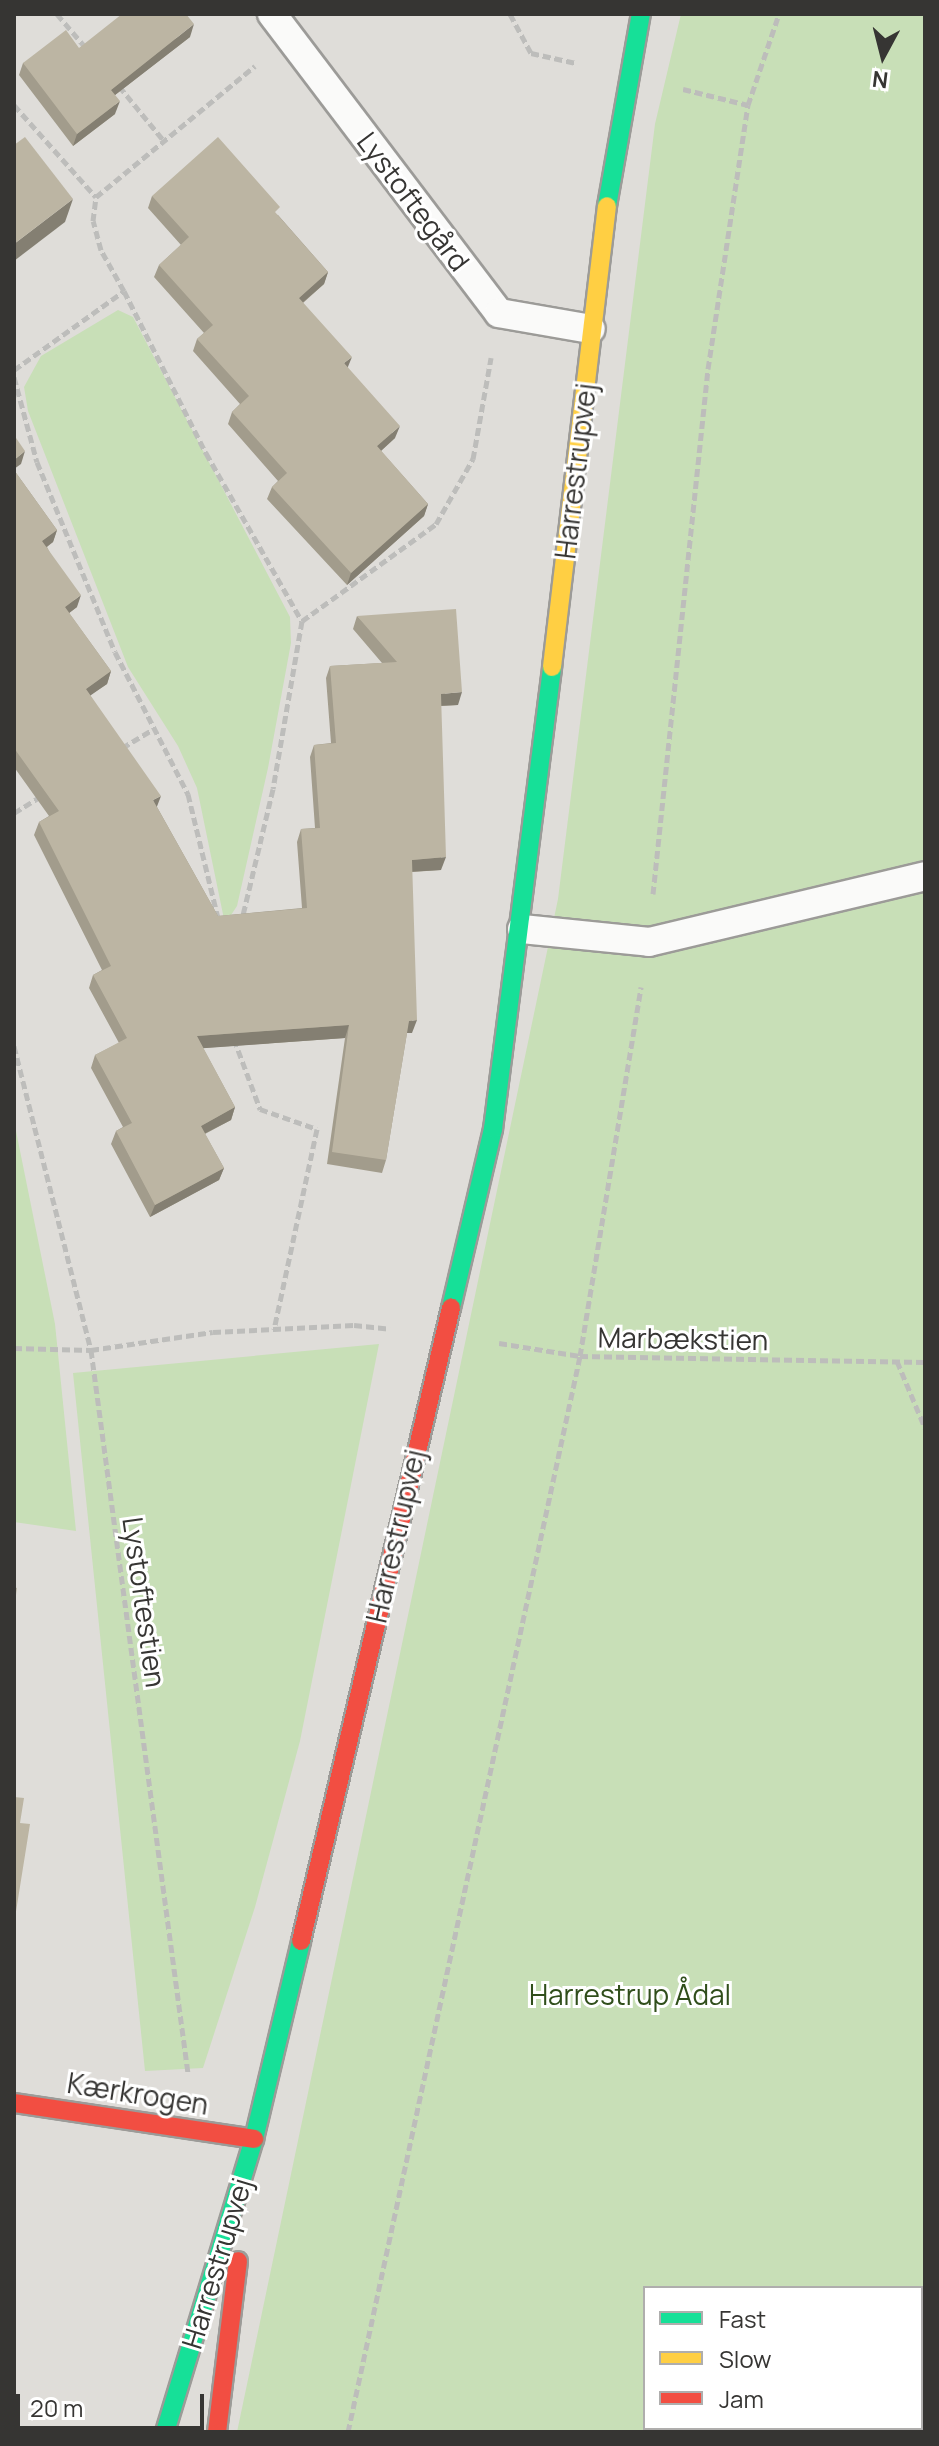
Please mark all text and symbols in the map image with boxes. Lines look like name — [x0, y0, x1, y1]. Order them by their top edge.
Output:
north arrow — [843, 16, 923, 96]
text: N — [870, 64, 890, 96]
street label: Lystoftegård — [351, 125, 477, 277]
street label: Harrestrupvej — [548, 381, 602, 561]
street label: Marbækstien — [597, 1320, 769, 1356]
street label: Harrestrupvej — [359, 1446, 431, 1626]
street label: Lystoftestien — [116, 1515, 174, 1689]
park label: Harrestrup Ådal — [529, 1977, 731, 2011]
street label: Kærkrogen — [65, 2065, 211, 2121]
street label: Harrestrupvej — [174, 2174, 258, 2352]
legend — [643, 2286, 923, 2430]
text: Fast — [719, 2302, 766, 2335]
text: Slow — [719, 2342, 772, 2375]
scale bar — [20, 2378, 208, 2428]
text: Jam — [719, 2382, 764, 2415]
text: 20 m — [30, 2391, 83, 2424]

